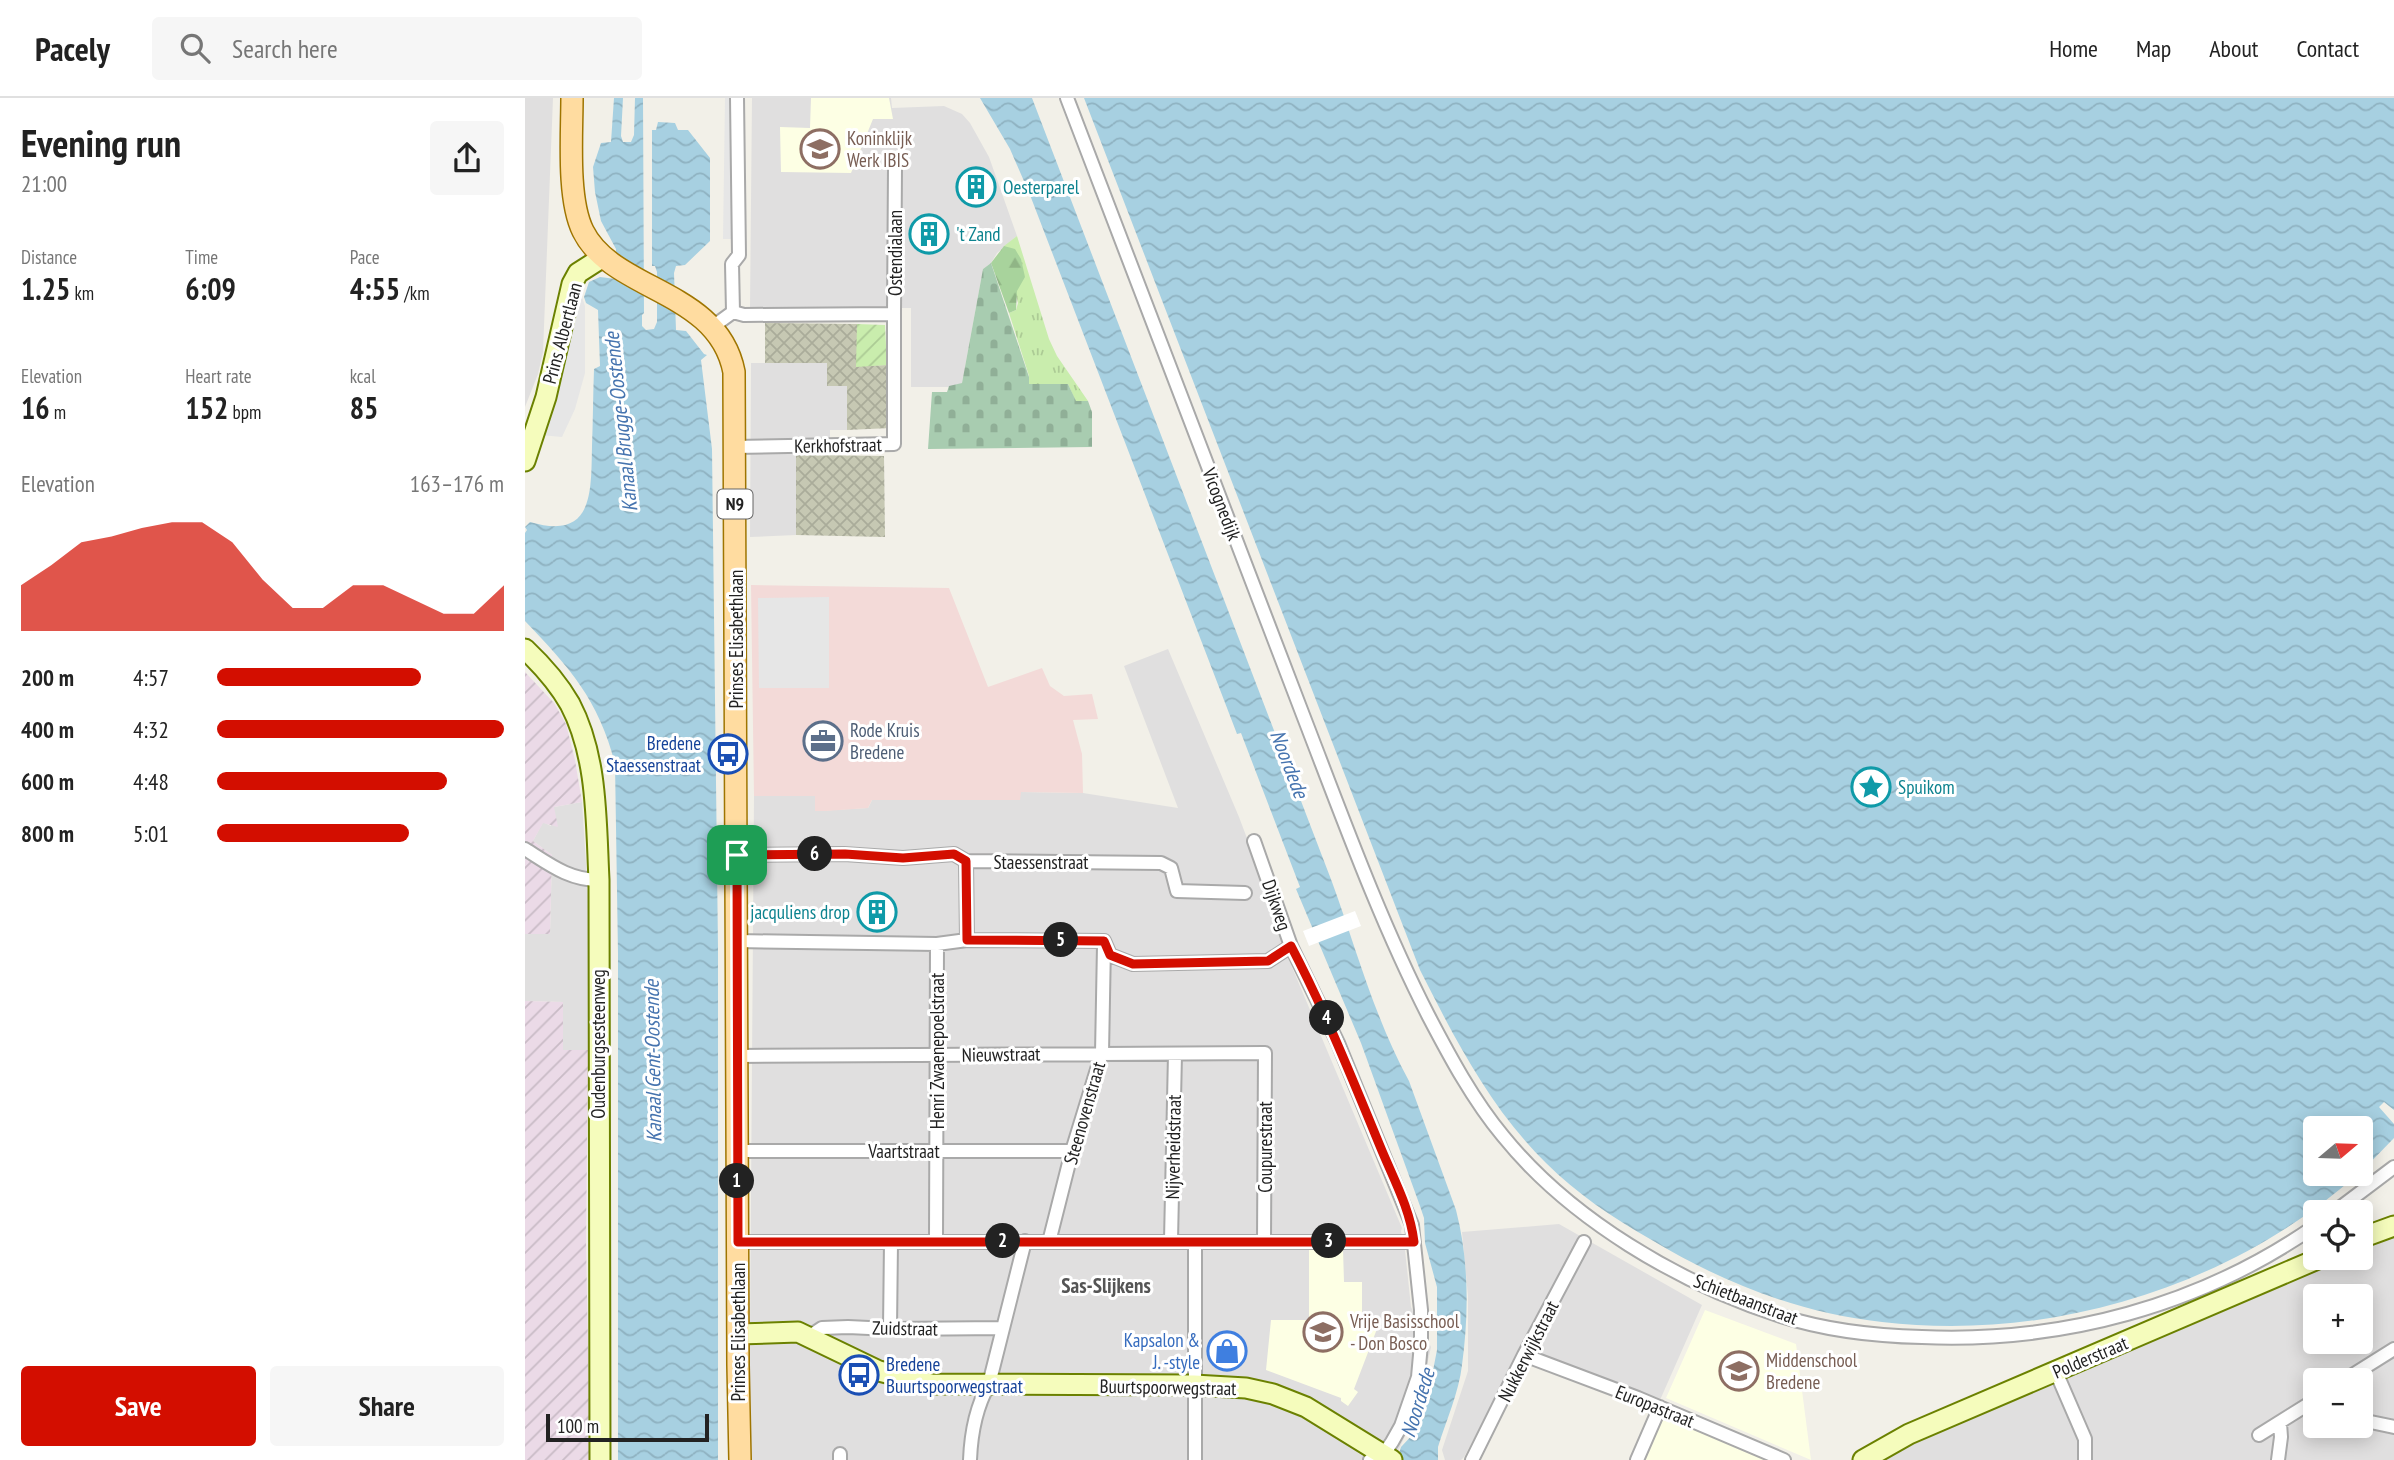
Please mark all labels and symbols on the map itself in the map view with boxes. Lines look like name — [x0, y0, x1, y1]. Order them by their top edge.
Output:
place label: Koninklijk Werk IBIS — [847, 126, 913, 172]
school or university icon: Koninklijk Werk IBIS — [799, 128, 841, 170]
building icon: Oesterparel — [955, 166, 997, 208]
place label: Oesterparel — [1003, 175, 1080, 199]
street label: Ostendialaan — [883, 210, 907, 296]
building icon: 't Zand — [908, 213, 950, 255]
place label: 't Zand — [956, 222, 1001, 246]
street label: Prins Albertlaan — [537, 280, 587, 386]
water label: Kanaal Brugge-Oostende — [598, 330, 643, 513]
street label: Kerkhofstraat — [794, 432, 883, 458]
street label: Vicognedijk — [1197, 463, 1247, 544]
road number: N9 — [717, 490, 753, 518]
street label: Prinses Elisabethlaan — [724, 570, 748, 708]
place label: Rode Kruis Bredene — [850, 718, 920, 764]
office icon: Rode Kruis Bredene — [802, 720, 844, 762]
water label: Noordede — [1264, 726, 1315, 803]
place label: Bredene Staessenstraat — [606, 731, 702, 777]
bus stop icon: Bredene Staessenstraat — [707, 733, 749, 775]
place icon: Spuikom — [1850, 766, 1892, 808]
place label: Spuikom — [1898, 775, 1955, 799]
pin — [707, 825, 767, 885]
pin: 6 — [797, 836, 833, 872]
street label: Staessenstraat — [993, 850, 1089, 874]
street label: Dijkweg — [1257, 876, 1297, 934]
building icon: jacquliens drop — [856, 891, 898, 933]
place label: jacquliens drop — [750, 900, 850, 924]
pin: 5 — [1043, 922, 1079, 958]
street label: Oudenburgsesteenweg — [586, 969, 610, 1119]
street label: Henri Zwaenepoelstraat — [925, 972, 949, 1129]
water label: Kanaal Gent-Oostende — [638, 978, 667, 1142]
pin: 4 — [1309, 1000, 1345, 1035]
street label: Nieuwstraat — [961, 1041, 1041, 1067]
street label: Steenovenstraat — [1058, 1058, 1110, 1167]
street label: Nijverheidstraat — [1160, 1094, 1186, 1200]
street label: Coupurestraat — [1253, 1100, 1277, 1193]
north arrow — [2303, 1116, 2373, 1186]
street label: Vaartstraat — [867, 1139, 940, 1163]
pin: 1 — [719, 1164, 755, 1198]
pin: 2 — [986, 1224, 1021, 1258]
pin: 3 — [1311, 1224, 1347, 1258]
street label: Prinses Elisabethlaan — [726, 1263, 750, 1401]
street label: Schietbaanstraat — [1691, 1268, 1802, 1330]
district label: Sas-Slijkens — [1061, 1272, 1151, 1299]
street label: Nukkerwijkstraat — [1492, 1296, 1564, 1406]
place label: Vrije Basisschool - Don Bosco — [1349, 1309, 1460, 1355]
school or university icon: Vrije Basisschool - Don Bosco — [1302, 1311, 1344, 1353]
street label: Zuidstraat — [872, 1315, 939, 1341]
place label: Kapsalon & J. -style — [1124, 1328, 1200, 1374]
shop icon: Kapsalon & J. -style — [1206, 1330, 1248, 1372]
street label: Polderstraat — [2049, 1330, 2132, 1384]
place label: Middenschool Bredene — [1766, 1348, 1858, 1394]
school or university icon: Middenschool Bredene — [1718, 1350, 1760, 1392]
place label: Bredene Buurtspoorwegstraat — [886, 1352, 1024, 1398]
bus stop icon: Bredene Buurtspoorwegstraat — [838, 1354, 880, 1396]
water label: Noordede — [1394, 1364, 1441, 1441]
street label: Buurtspoorwegstraat — [1099, 1374, 1237, 1400]
street label: Europastraat — [1612, 1379, 1699, 1433]
scale bar — [546, 1411, 709, 1443]

